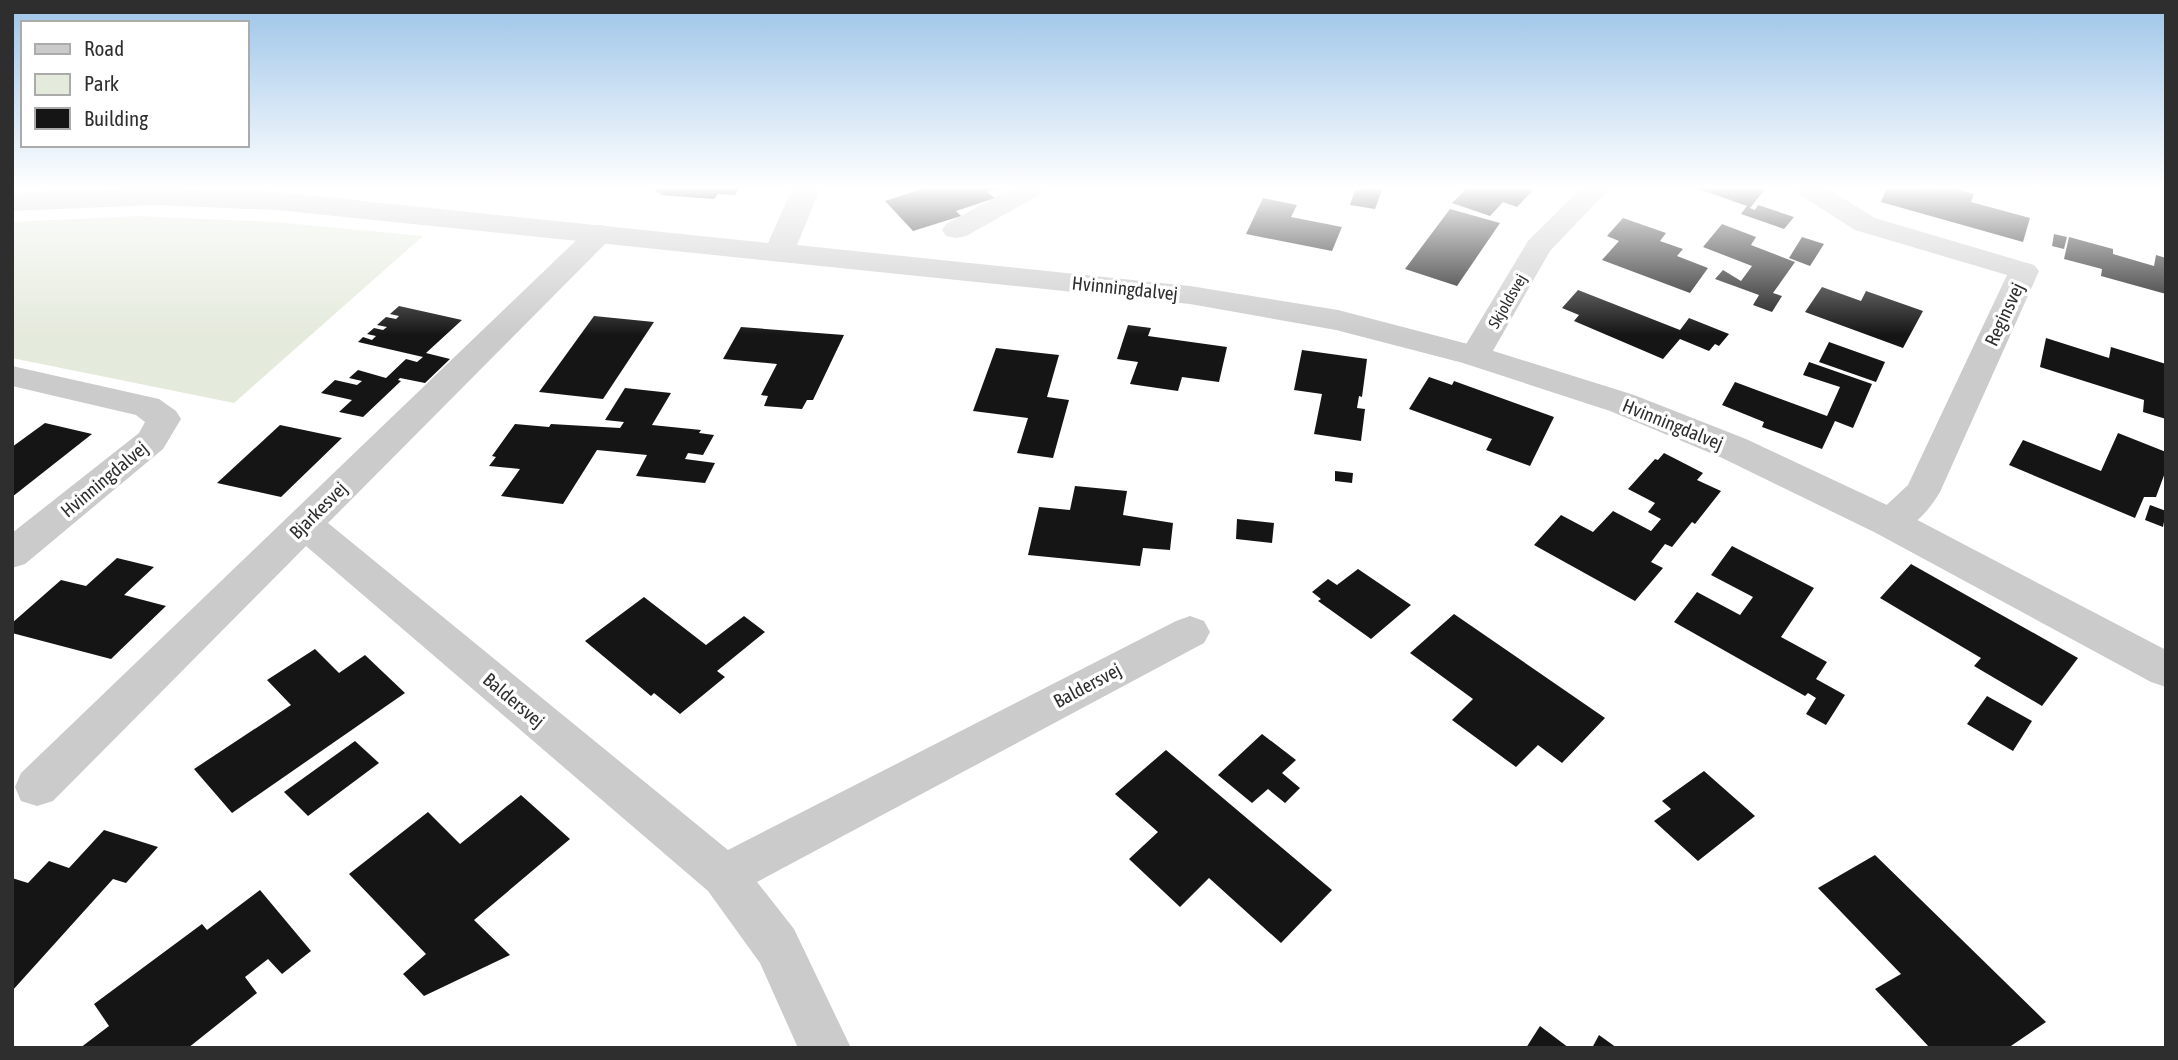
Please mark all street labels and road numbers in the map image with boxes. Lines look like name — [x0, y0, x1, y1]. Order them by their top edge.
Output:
street label: Skjoldsvej — [1484, 271, 1531, 332]
street label: Hvinningdalvej — [1071, 272, 1179, 304]
street label: Reginsvej — [1980, 279, 2028, 349]
street label: Hvinningdalvej — [1620, 394, 1726, 454]
street label: Hvinningdalvej — [56, 436, 152, 522]
street label: Bjarkesvej — [285, 477, 351, 543]
street label: Baldersvej — [1049, 658, 1125, 712]
street label: Baldersvej — [479, 668, 549, 732]

